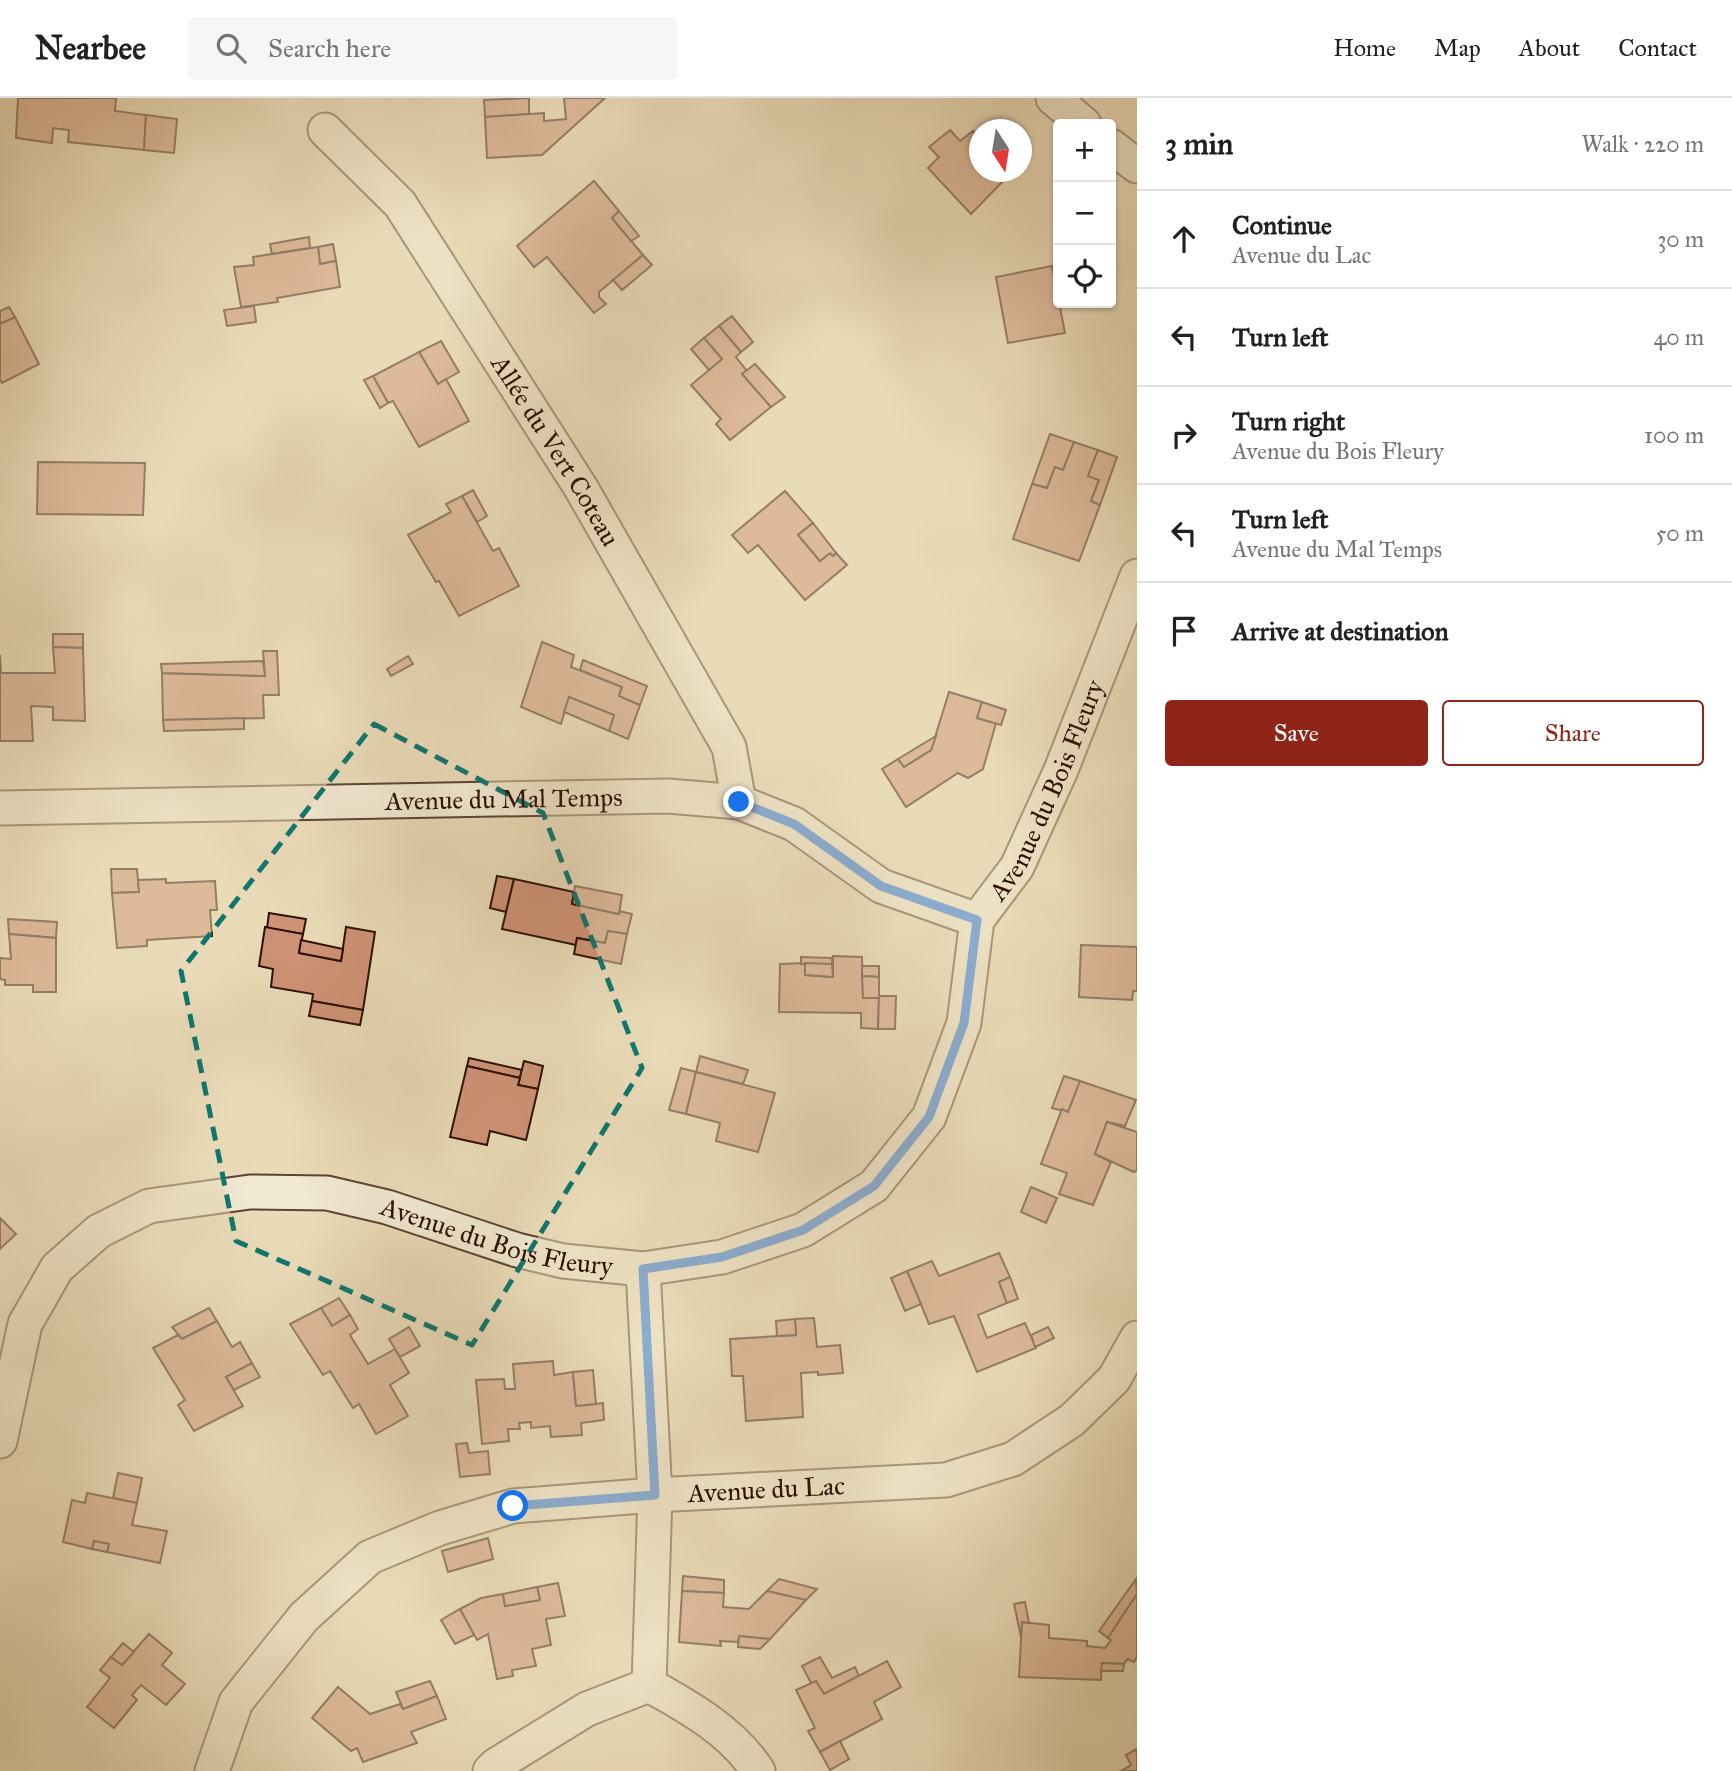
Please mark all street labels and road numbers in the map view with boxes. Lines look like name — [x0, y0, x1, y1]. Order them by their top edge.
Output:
street label: Allée du Vert Coteau — [484, 348, 627, 552]
street label: Avenue du Bois Fleury — [981, 674, 1111, 907]
street label: Avenue du Mal Temps — [384, 781, 623, 817]
street label: Avenue du Bois Fleury — [376, 1190, 615, 1282]
street label: Avenue du Lac — [686, 1469, 846, 1509]

